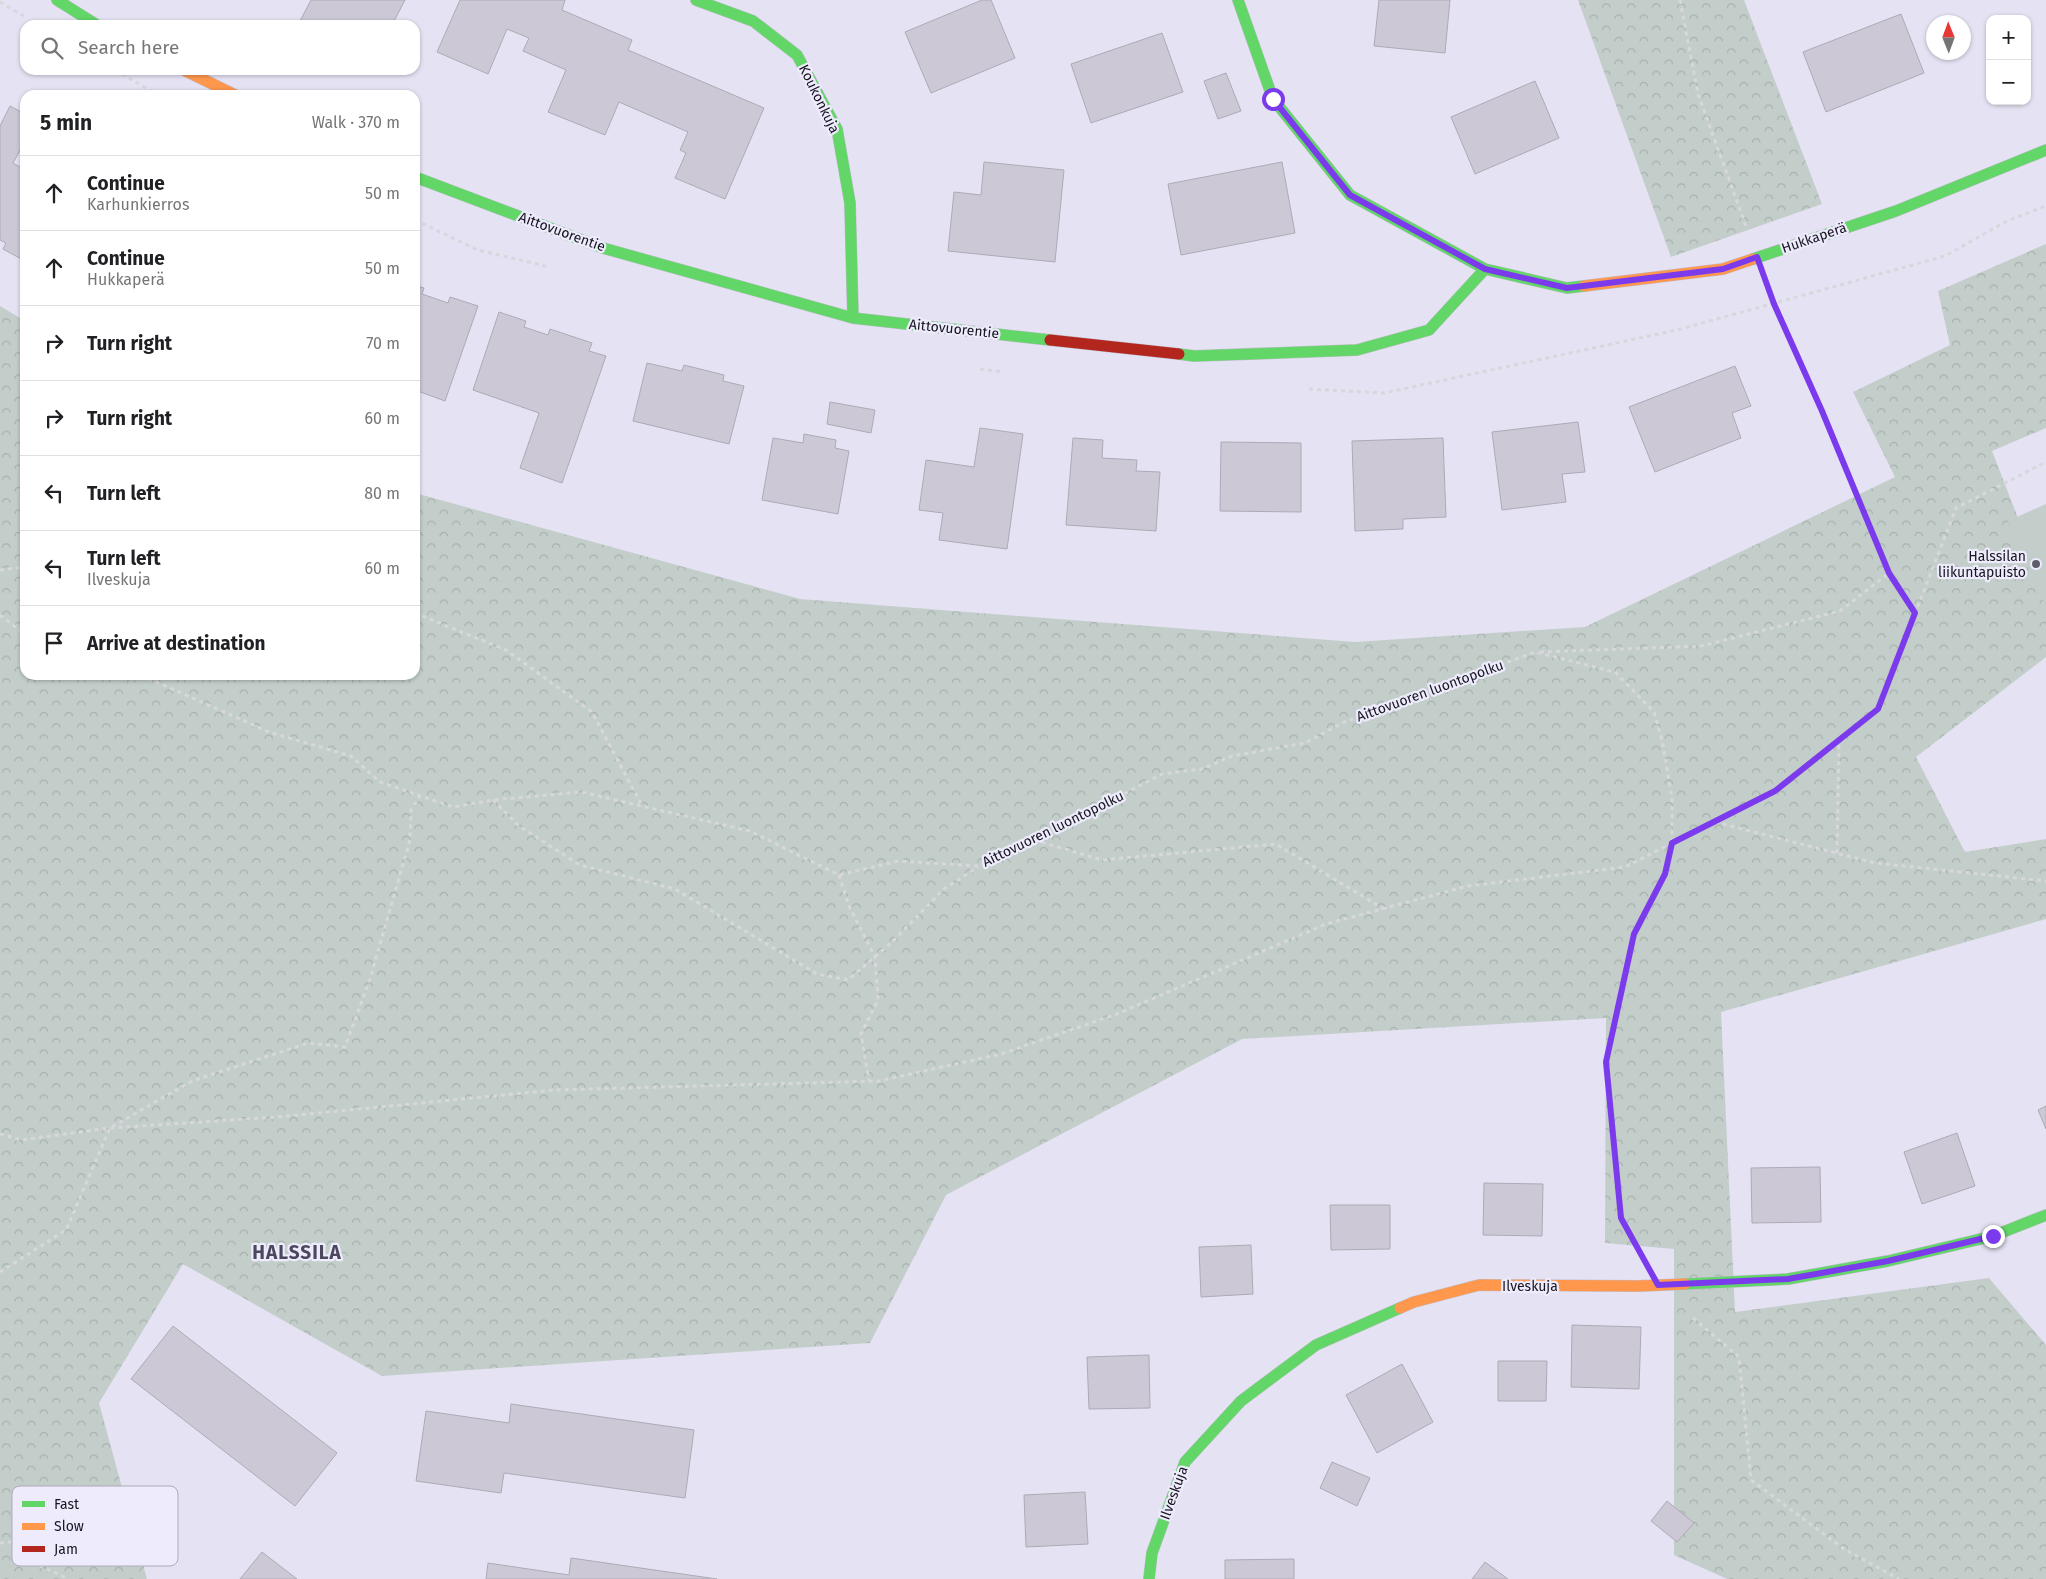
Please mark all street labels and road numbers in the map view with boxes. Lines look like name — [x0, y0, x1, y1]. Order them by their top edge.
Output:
street label: Koukonkuja — [795, 62, 843, 136]
street label: Aittovuorentie — [516, 209, 608, 255]
street label: Hukkaperä — [1779, 219, 1849, 257]
street label: Aittovuorentie — [908, 316, 1000, 342]
street label: Aittovuoren luontopolku — [1354, 656, 1506, 726]
street label: Aittovuoren luontopolku — [980, 787, 1126, 871]
street label: Ilveskuja — [1502, 1278, 1558, 1295]
street label: Ilveskuja — [1156, 1464, 1192, 1522]

